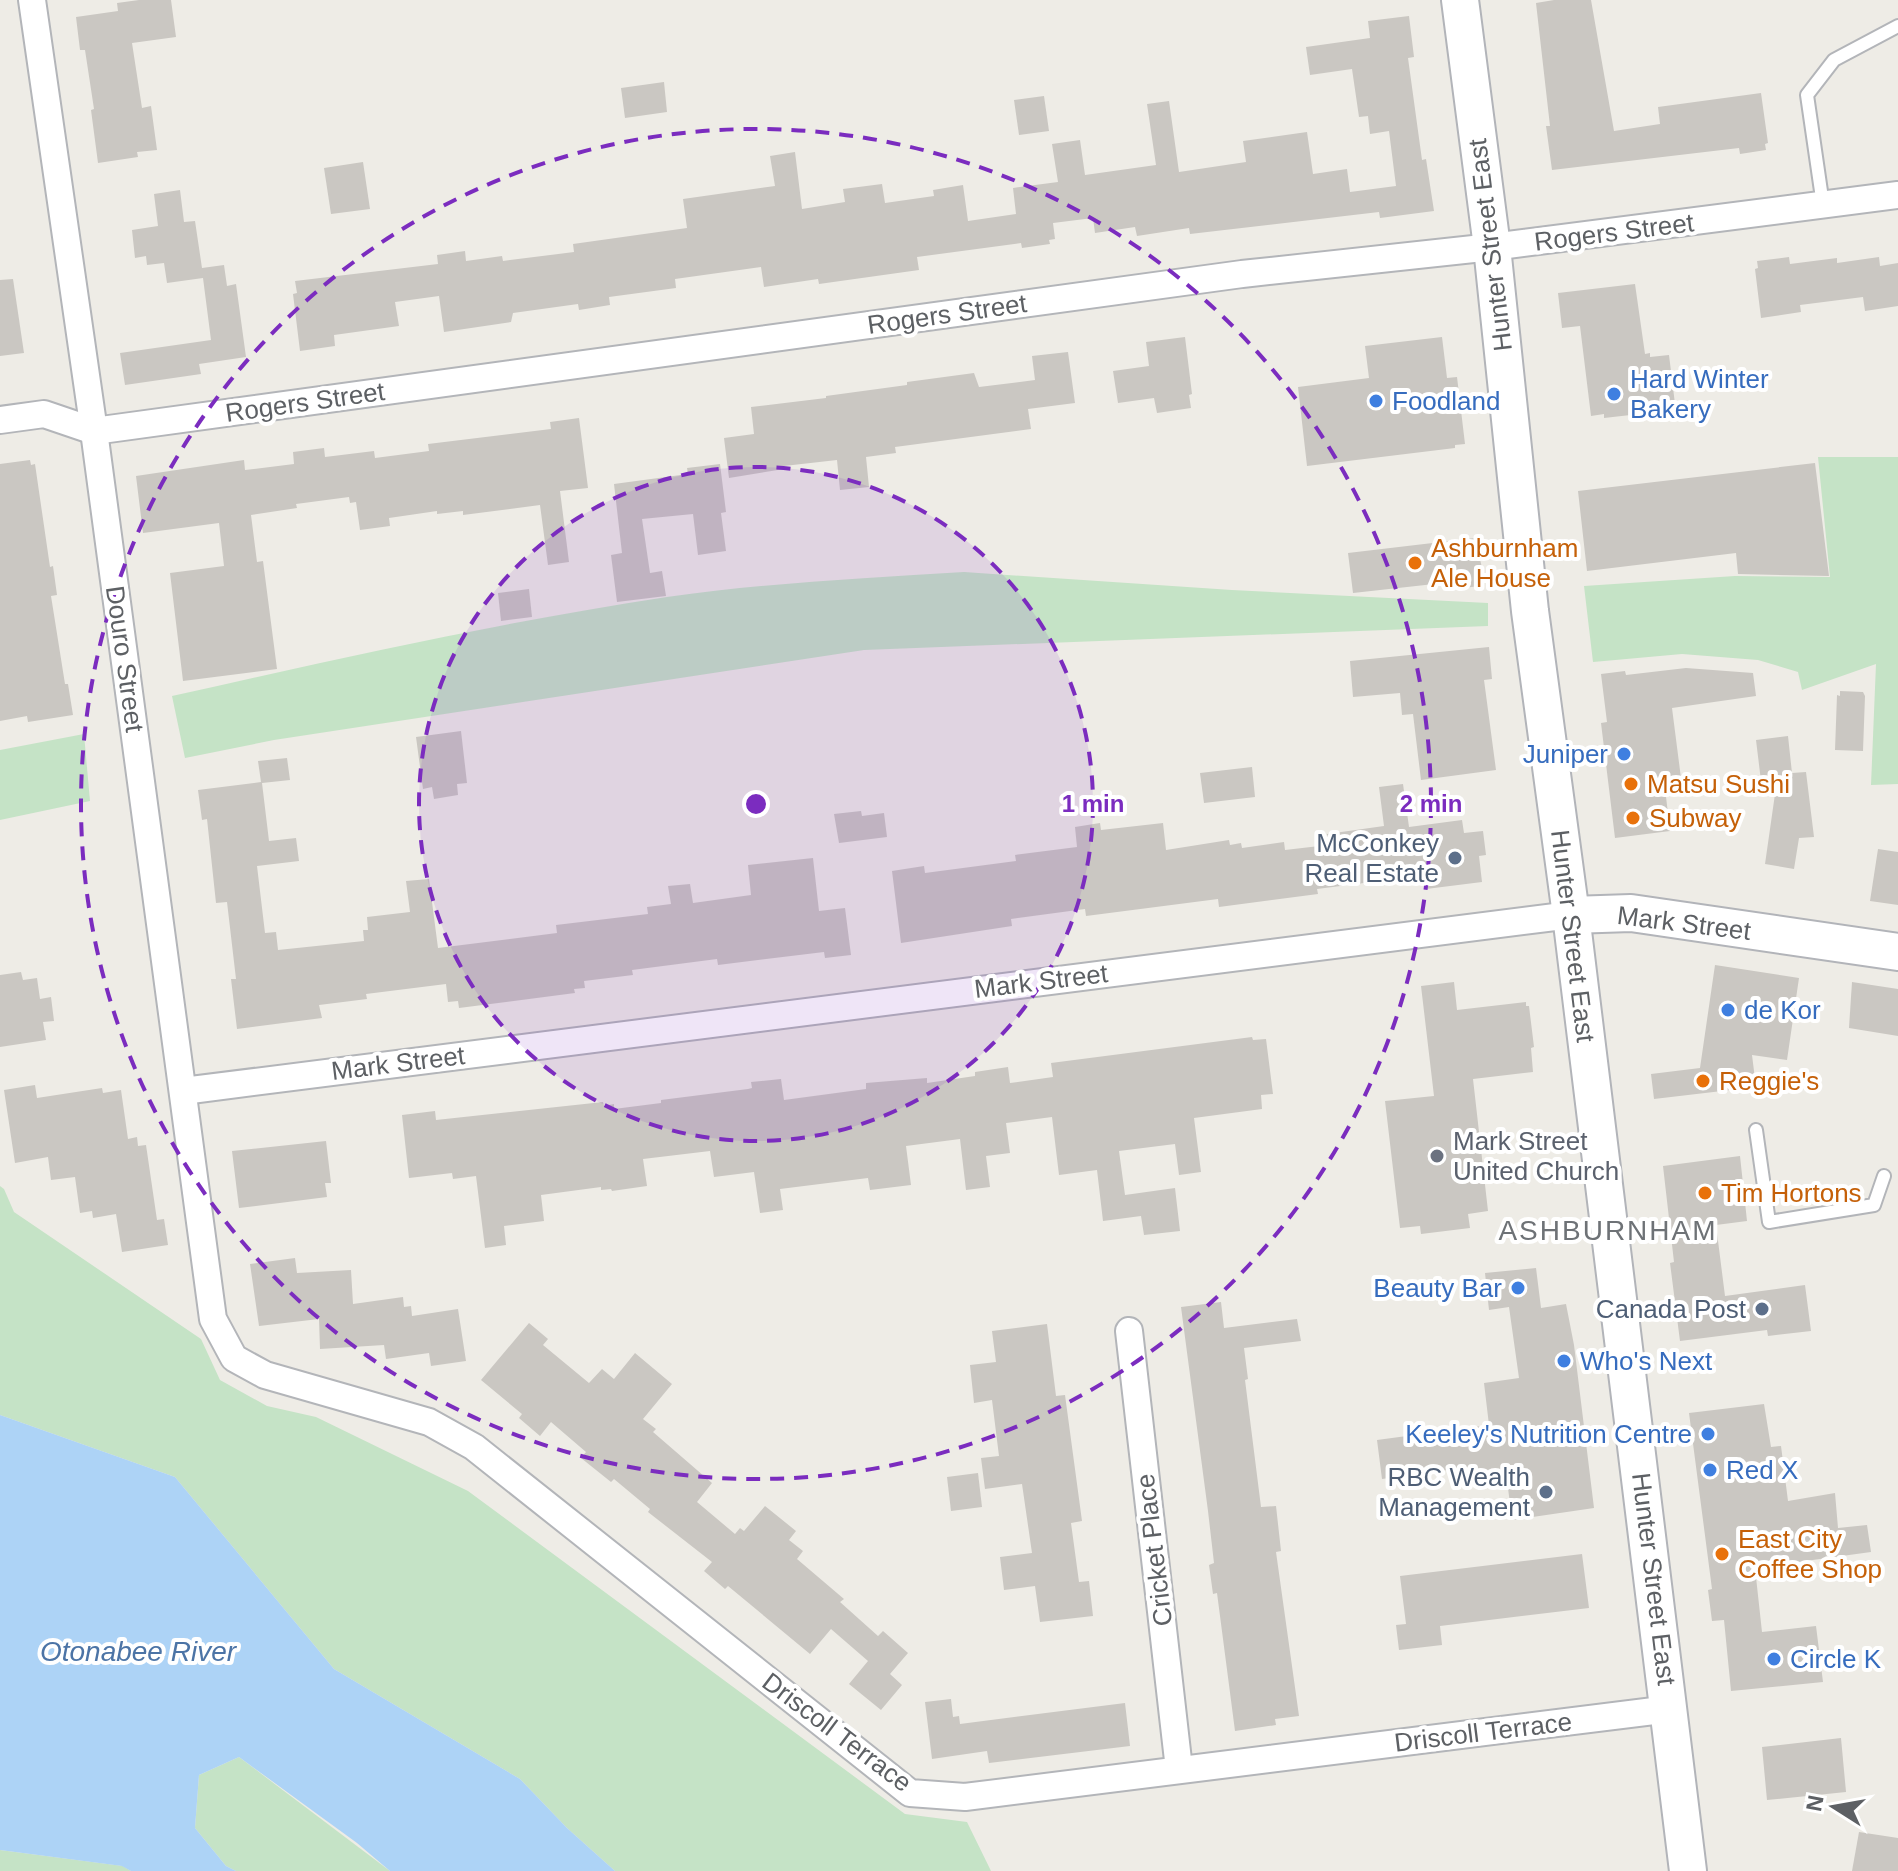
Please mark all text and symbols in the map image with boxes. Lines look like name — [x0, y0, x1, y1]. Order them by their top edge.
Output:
street label: Hunter Street East — [1462, 136, 1518, 353]
street label: Rogers Street — [1533, 207, 1696, 257]
street label: Rogers Street — [865, 288, 1029, 340]
place label: Hard Winter Bakery — [1630, 364, 1769, 424]
street label: Rogers Street — [223, 376, 387, 428]
marker: Hard Winter Bakery — [1605, 385, 1623, 403]
place label: Foodland — [1392, 386, 1500, 416]
marker: Foodland — [1367, 392, 1385, 410]
place label: Ashburnham Ale House — [1431, 533, 1578, 593]
marker: Ashburnham Ale House — [1406, 554, 1424, 572]
street label: Douro Street — [100, 584, 150, 735]
place label: Juniper — [1523, 739, 1608, 769]
marker: Juniper — [1615, 745, 1633, 763]
place label: Matsu Sushi — [1647, 769, 1790, 799]
marker: Matsu Sushi — [1622, 775, 1640, 793]
centre of rings — [742, 790, 770, 818]
text: 1 min — [1062, 790, 1124, 817]
text: 2 min — [1400, 790, 1462, 817]
place label: Subway — [1649, 803, 1742, 833]
marker: Subway — [1624, 809, 1642, 827]
place label: McConkey Real Estate — [1305, 828, 1439, 888]
street label: Hunter Street East — [1545, 828, 1601, 1045]
marker: McConkey Real Estate — [1446, 849, 1464, 867]
street label: Mark Street — [1615, 900, 1753, 946]
street label: Mark Street — [972, 958, 1110, 1004]
place label: de Kor — [1744, 995, 1821, 1025]
marker: de Kor — [1719, 1001, 1737, 1019]
street label: Mark Street — [329, 1040, 467, 1086]
place label: Reggie's — [1719, 1066, 1819, 1096]
marker: Reggie's — [1694, 1072, 1712, 1090]
place label: Mark Street United Church — [1453, 1126, 1619, 1186]
marker: Mark Street United Church — [1428, 1147, 1446, 1165]
place label: Tim Hortons — [1721, 1178, 1862, 1208]
marker: Tim Hortons — [1696, 1184, 1714, 1202]
district label: ASHBURNHAM — [1498, 1215, 1718, 1246]
place label: Beauty Bar — [1373, 1273, 1502, 1303]
marker: Beauty Bar — [1509, 1279, 1527, 1297]
place label: Canada Post — [1596, 1294, 1747, 1324]
marker: Canada Post — [1753, 1300, 1771, 1318]
place label: Who's Next — [1580, 1346, 1713, 1376]
marker: Who's Next — [1555, 1352, 1573, 1370]
place label: Keeley's Nutrition Centre — [1405, 1419, 1692, 1449]
marker: Keeley's Nutrition Centre — [1699, 1425, 1717, 1443]
place label: Red X — [1726, 1455, 1798, 1485]
marker: Red X — [1701, 1461, 1719, 1479]
place label: RBC Wealth Management — [1378, 1462, 1531, 1522]
street label: Hunter Street East — [1626, 1471, 1682, 1688]
street label: Cricket Place — [1130, 1472, 1178, 1628]
marker: RBC Wealth Management — [1537, 1483, 1555, 1501]
place label: East City Coffee Shop — [1738, 1524, 1882, 1584]
marker: East City Coffee Shop — [1713, 1545, 1731, 1563]
water label: Otonabee River — [40, 1636, 238, 1667]
place label: Circle K — [1790, 1644, 1882, 1674]
marker: Circle K — [1765, 1650, 1783, 1668]
street label: Driscoll Terrace — [757, 1666, 917, 1798]
street label: Driscoll Terrace — [1392, 1706, 1574, 1758]
north arrow — [1794, 1767, 1874, 1847]
text: N — [1801, 1793, 1829, 1813]

